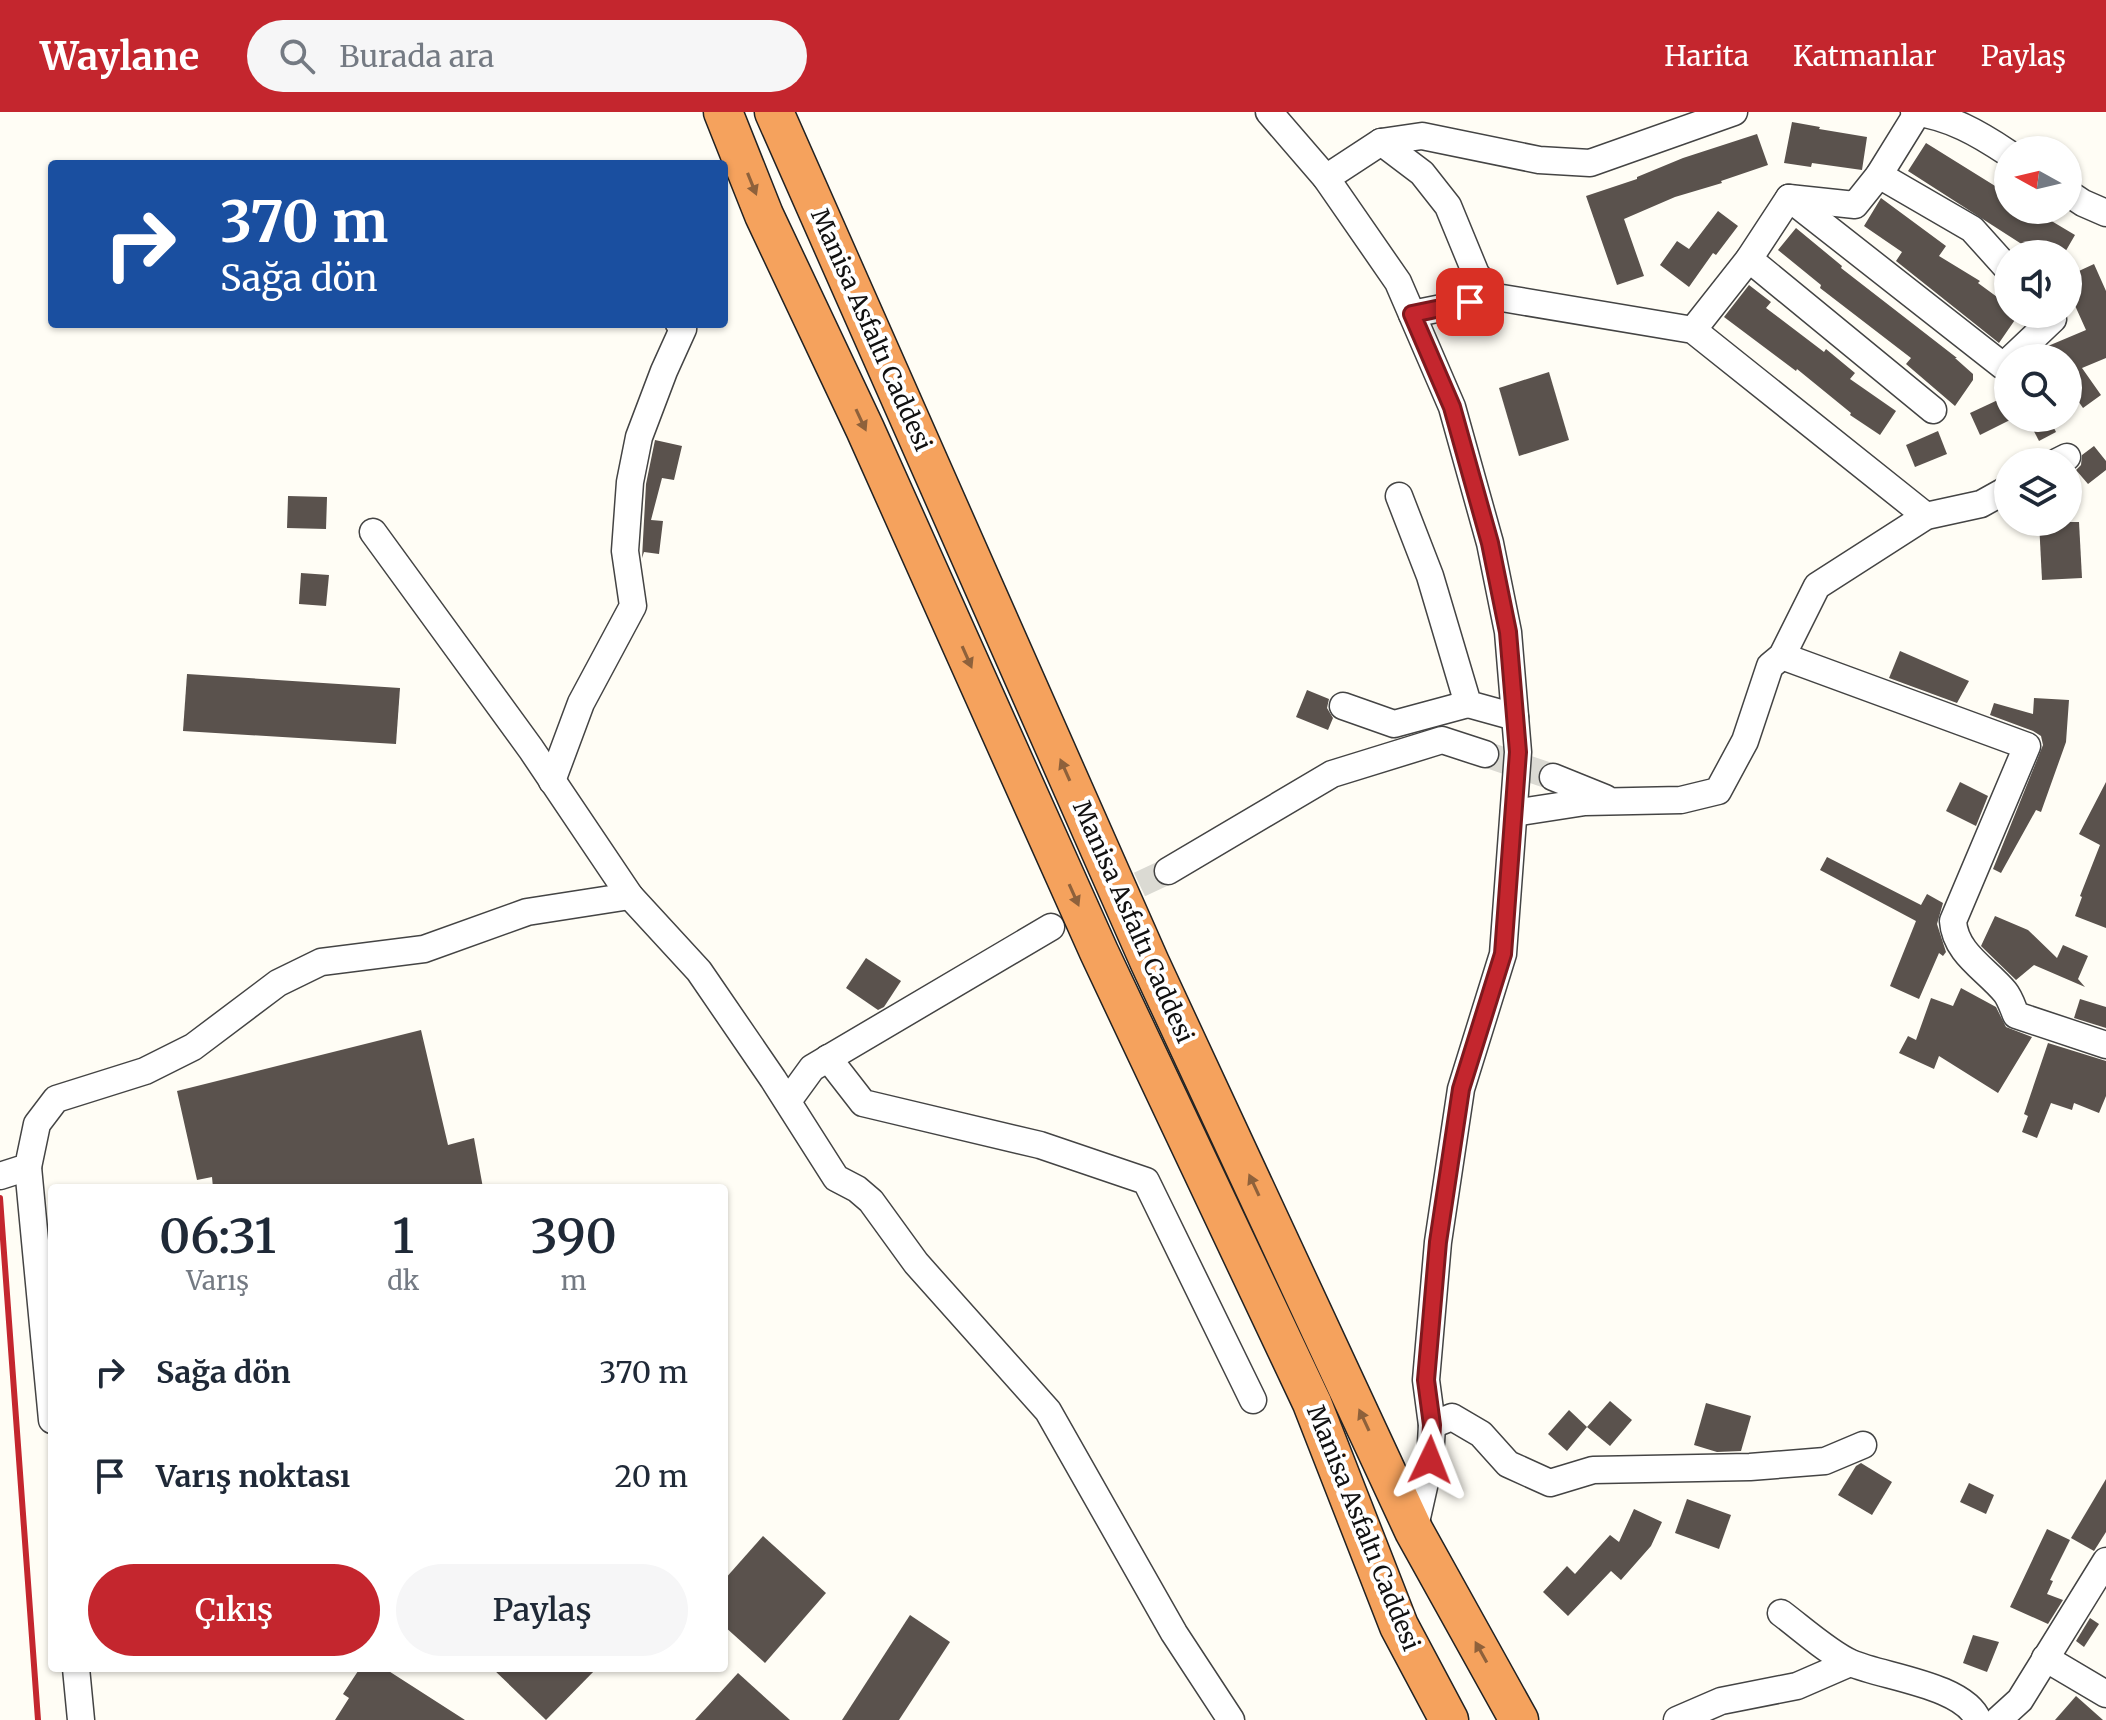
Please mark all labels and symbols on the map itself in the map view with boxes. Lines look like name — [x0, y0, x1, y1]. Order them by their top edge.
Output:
north arrow — [1994, 136, 2082, 224]
one-way arrow — [745, 172, 758, 196]
street label: Manisa Asfaltı Caddesi — [804, 204, 939, 456]
pin — [1436, 268, 1504, 336]
one-way arrow — [854, 409, 868, 432]
one-way arrow — [961, 646, 974, 669]
one-way arrow — [1058, 758, 1071, 781]
street label: Manisa Asfaltı Caddesi — [1066, 796, 1201, 1048]
one-way arrow — [1067, 883, 1080, 907]
one-way arrow — [1247, 1173, 1261, 1196]
street label: Manisa Asfaltı Caddesi — [1300, 1401, 1427, 1655]
one-way arrow — [1357, 1409, 1370, 1432]
position arrow — [1388, 1418, 1472, 1502]
one-way arrow — [1475, 1641, 1489, 1663]

